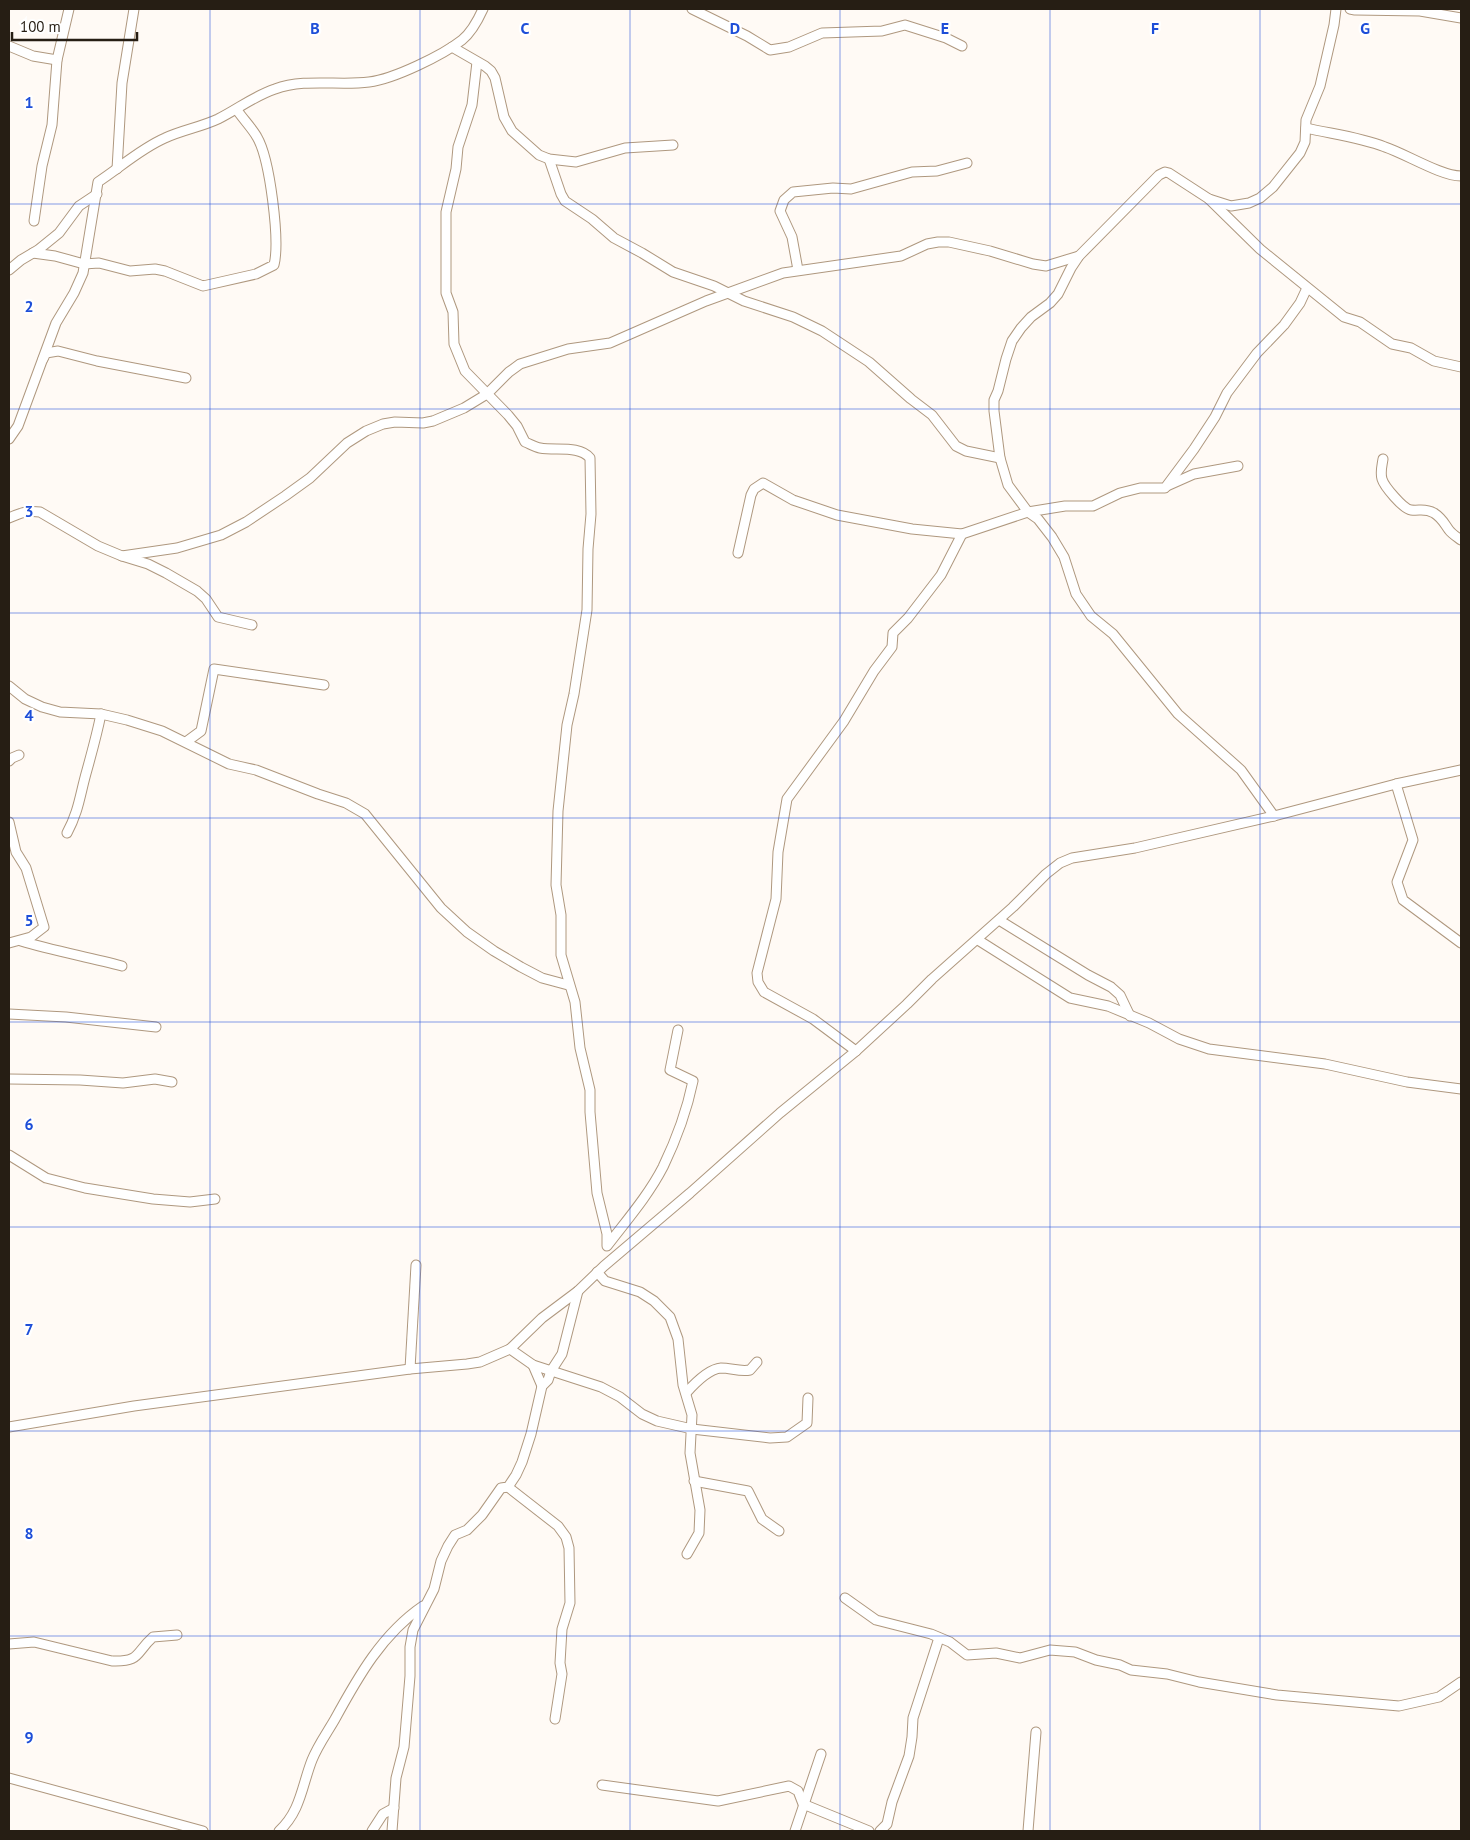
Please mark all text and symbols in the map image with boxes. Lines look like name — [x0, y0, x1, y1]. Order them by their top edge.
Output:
scale bar — [12, 10, 138, 42]
text: 100 m — [20, 17, 61, 36]
text: B — [310, 18, 320, 38]
text: C — [521, 18, 530, 38]
text: D — [730, 18, 740, 38]
text: E — [941, 18, 949, 38]
text: F — [1151, 18, 1159, 38]
text: G — [1360, 18, 1370, 38]
text: 1 — [24, 92, 34, 112]
text: 2 — [24, 296, 34, 316]
text: 3 — [24, 501, 34, 521]
text: 4 — [24, 705, 34, 725]
text: 5 — [24, 910, 34, 930]
text: 6 — [24, 1114, 34, 1134]
text: 7 — [24, 1319, 34, 1339]
text: 8 — [24, 1523, 34, 1543]
text: 9 — [24, 1727, 34, 1747]

